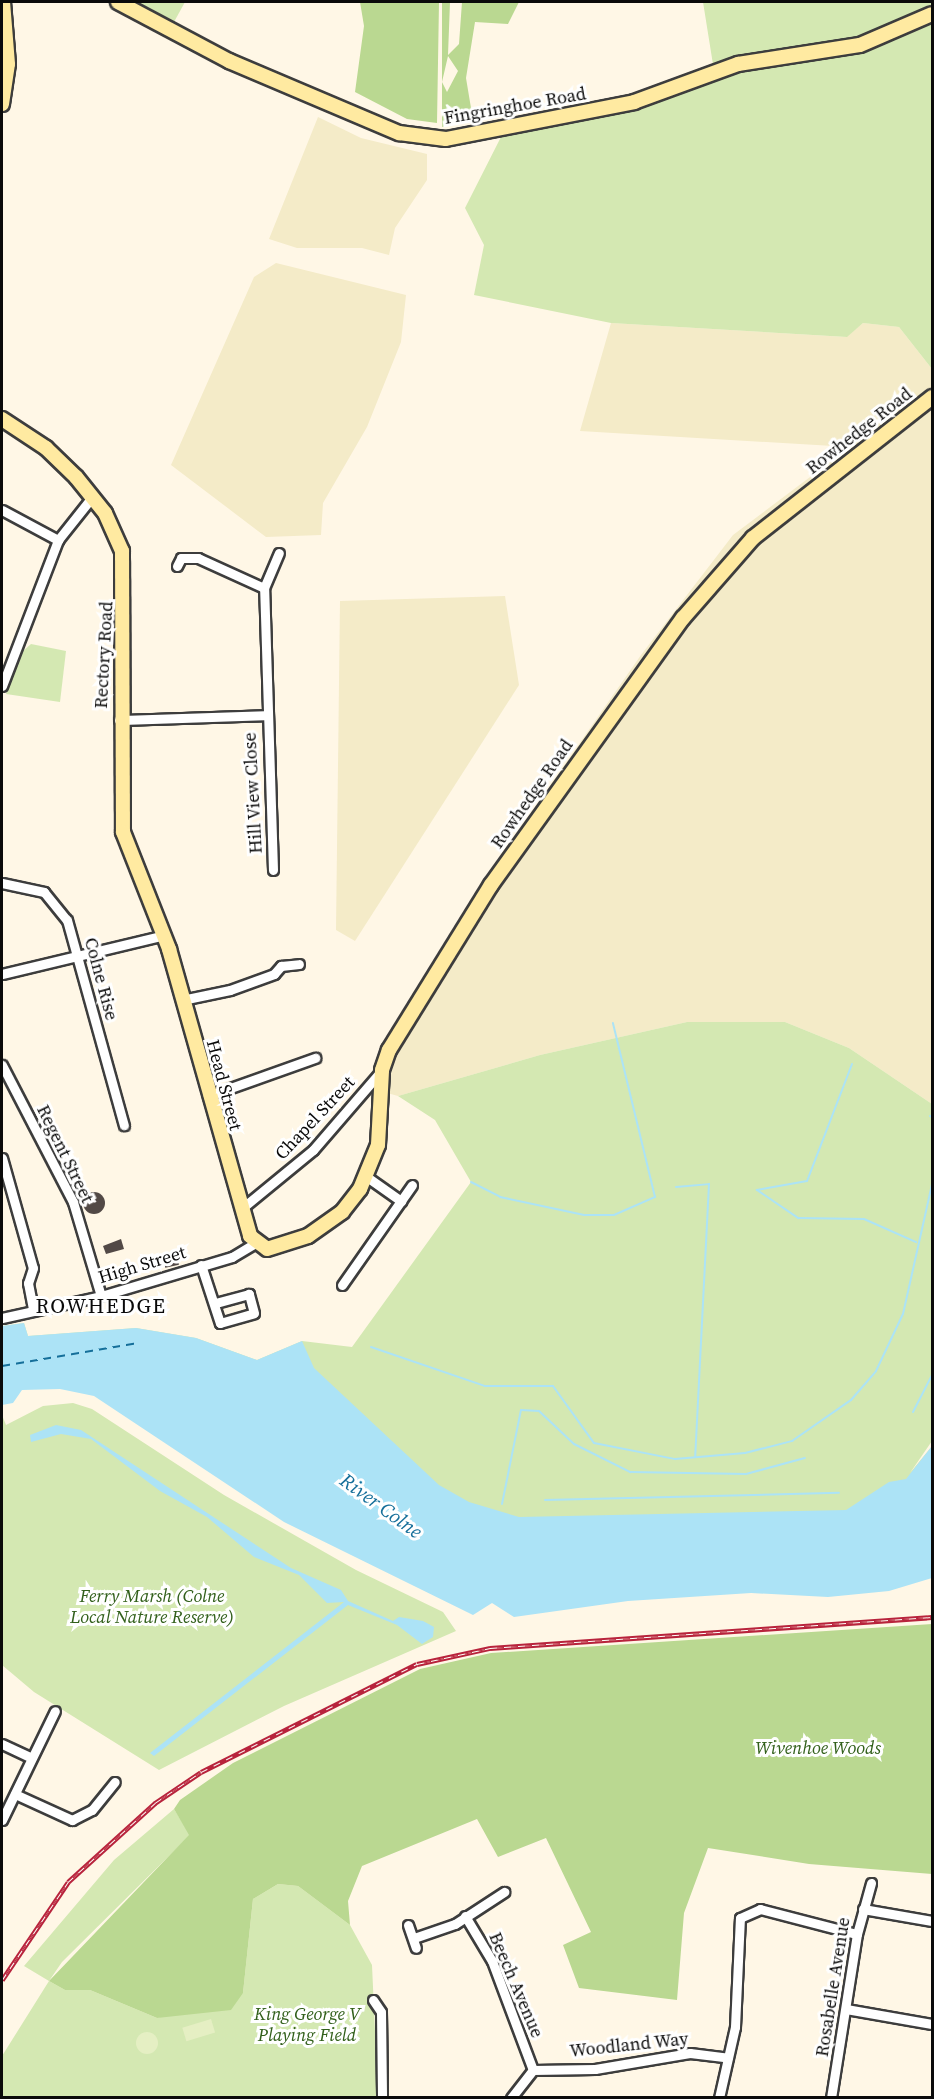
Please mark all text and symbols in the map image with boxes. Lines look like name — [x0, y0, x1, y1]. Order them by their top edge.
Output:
street label: Fingringhoe Road — [442, 83, 588, 129]
street label: Rowhedge Road — [802, 383, 916, 479]
street label: Rectory Road — [90, 601, 118, 709]
street label: Hill View Close — [239, 732, 267, 854]
street label: Rowhedge Road — [486, 735, 578, 853]
street label: Colne Rise — [80, 935, 122, 1023]
street label: Head Street — [202, 1037, 246, 1133]
street label: Chapel Street — [271, 1072, 359, 1164]
street label: Regent Street — [32, 1101, 98, 1207]
street label: High Street — [96, 1241, 188, 1289]
district label: ROWHEDGE — [36, 1293, 166, 1319]
water label: River Colne — [335, 1468, 427, 1544]
park label: Ferry Marsh (Colne Local Nature Reserve) — [70, 1586, 234, 1628]
park label: Wivenhoe Woods — [755, 1737, 881, 1759]
street label: Rosabelle Avenue — [811, 1916, 855, 2058]
street label: Beech Avenue — [484, 1929, 548, 2041]
park label: King George V Playing Field — [254, 2004, 360, 2046]
street label: Woodland Way — [568, 2028, 690, 2062]

